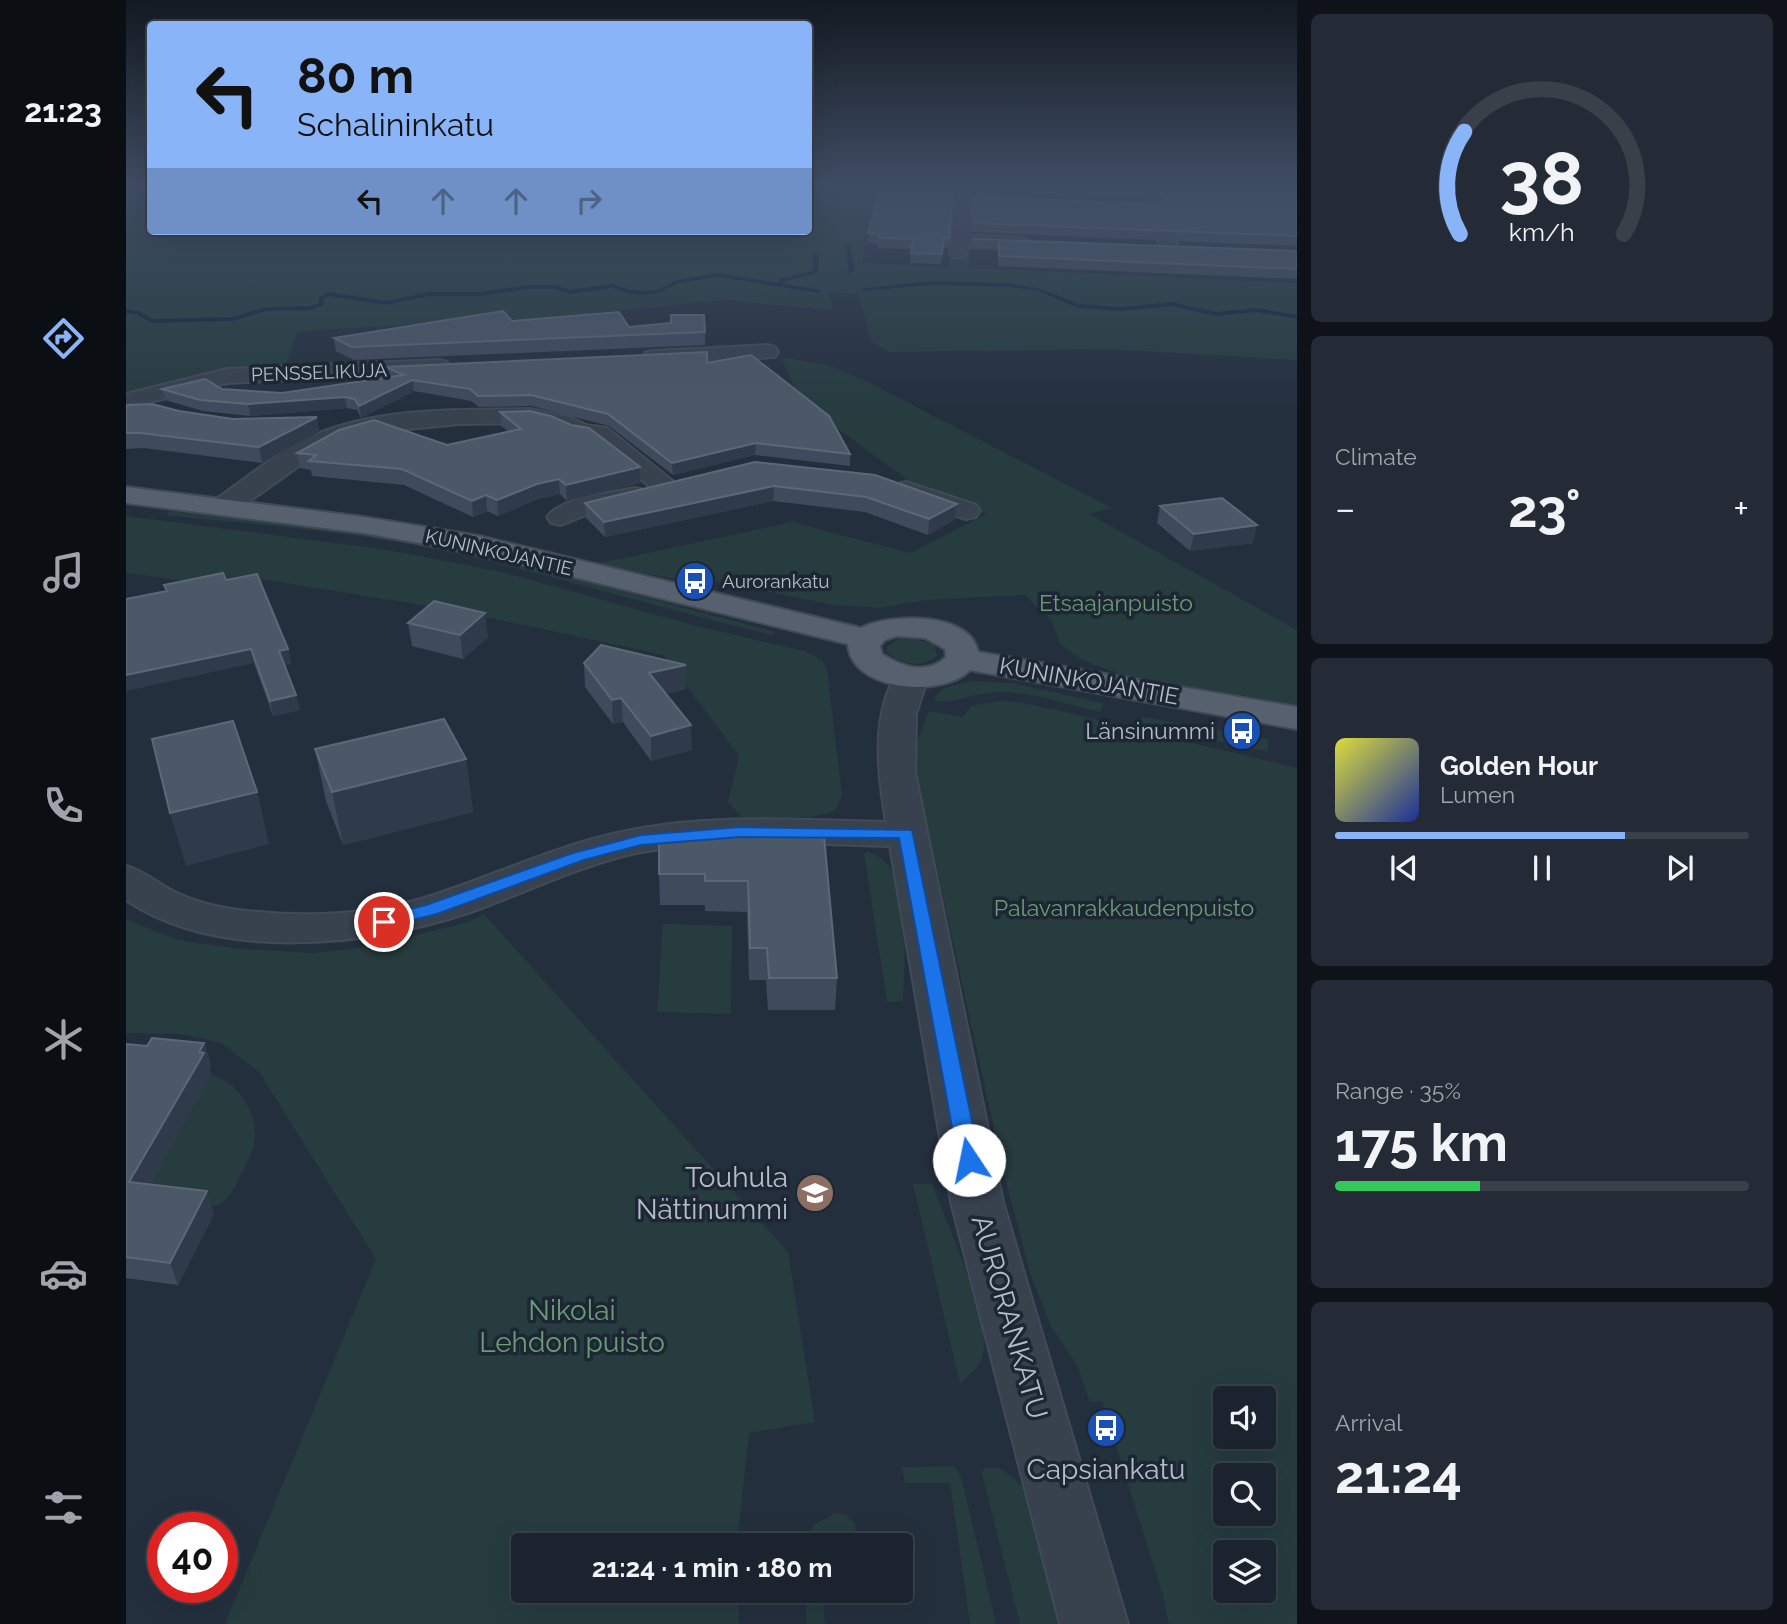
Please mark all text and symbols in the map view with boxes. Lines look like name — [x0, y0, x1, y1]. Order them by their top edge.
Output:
text: 80 m — [297, 47, 414, 104]
icon: left — [182, 49, 273, 140]
text: 21:23 — [24, 92, 102, 129]
text: Schalininkatu — [297, 106, 494, 143]
text: 38 — [1500, 136, 1584, 221]
icon: left — [351, 182, 389, 220]
icon: ahead — [424, 182, 462, 220]
icon: ahead — [497, 182, 535, 220]
icon: right — [570, 182, 608, 220]
text: km/h — [1509, 217, 1575, 247]
icon: directions — [39, 314, 88, 363]
street label: PENSSELIKUJA — [251, 359, 388, 385]
text: Climate — [1335, 443, 1417, 470]
text: 23° — [1508, 478, 1581, 539]
text: − — [1335, 486, 1355, 531]
text: + — [1733, 486, 1749, 531]
street label: KUNINKOJANTIE — [423, 524, 575, 580]
icon: music — [39, 548, 88, 597]
bus stop icon: Aurorankatu — [674, 560, 716, 602]
place label: Aurorankatu — [722, 570, 830, 592]
park label: Etsaajanpuisto — [1039, 589, 1193, 616]
street label: KUNINKOJANTIE — [997, 651, 1181, 710]
bus stop icon: Länsinummi — [1221, 710, 1263, 752]
place label: Länsinummi — [1085, 717, 1215, 744]
text: Golden Hour — [1440, 751, 1598, 781]
icon: phone — [39, 781, 88, 830]
text: Lumen — [1440, 781, 1515, 808]
icon: previous — [1385, 849, 1423, 887]
icon: pause — [1523, 849, 1561, 887]
icon: next — [1661, 849, 1699, 887]
pin — [354, 892, 414, 952]
park label: Palavanrakkaudenpuisto — [994, 894, 1254, 921]
icon: arrive — [365, 903, 403, 941]
icon: climate — [39, 1015, 88, 1064]
text: Range · 35% — [1335, 1077, 1461, 1104]
text: 175 km — [1335, 1112, 1508, 1173]
position arrow — [932, 1123, 1006, 1197]
place label: Touhula Nättinummi — [636, 1161, 788, 1226]
school or university icon: Touhula Nättinummi — [794, 1172, 836, 1214]
street label: AURORANKATU — [965, 1211, 1054, 1423]
icon: car — [39, 1249, 88, 1298]
park label: Nikolai Lehdon puisto — [479, 1294, 665, 1359]
map controls — [1213, 1386, 1276, 1603]
button: sound — [1213, 1386, 1276, 1449]
bus stop icon: Capsiankatu — [1085, 1407, 1127, 1449]
text: Arrival — [1335, 1409, 1402, 1436]
text: 21:24 — [1335, 1444, 1462, 1505]
place label: Capsiankatu — [1027, 1453, 1185, 1486]
button: search — [1213, 1463, 1276, 1526]
icon: filters — [39, 1483, 88, 1532]
speed limit sign: 40 — [147, 1512, 238, 1603]
button: layers — [1213, 1540, 1276, 1603]
text: 21:24 · 1 min · 180 m — [592, 1553, 832, 1583]

